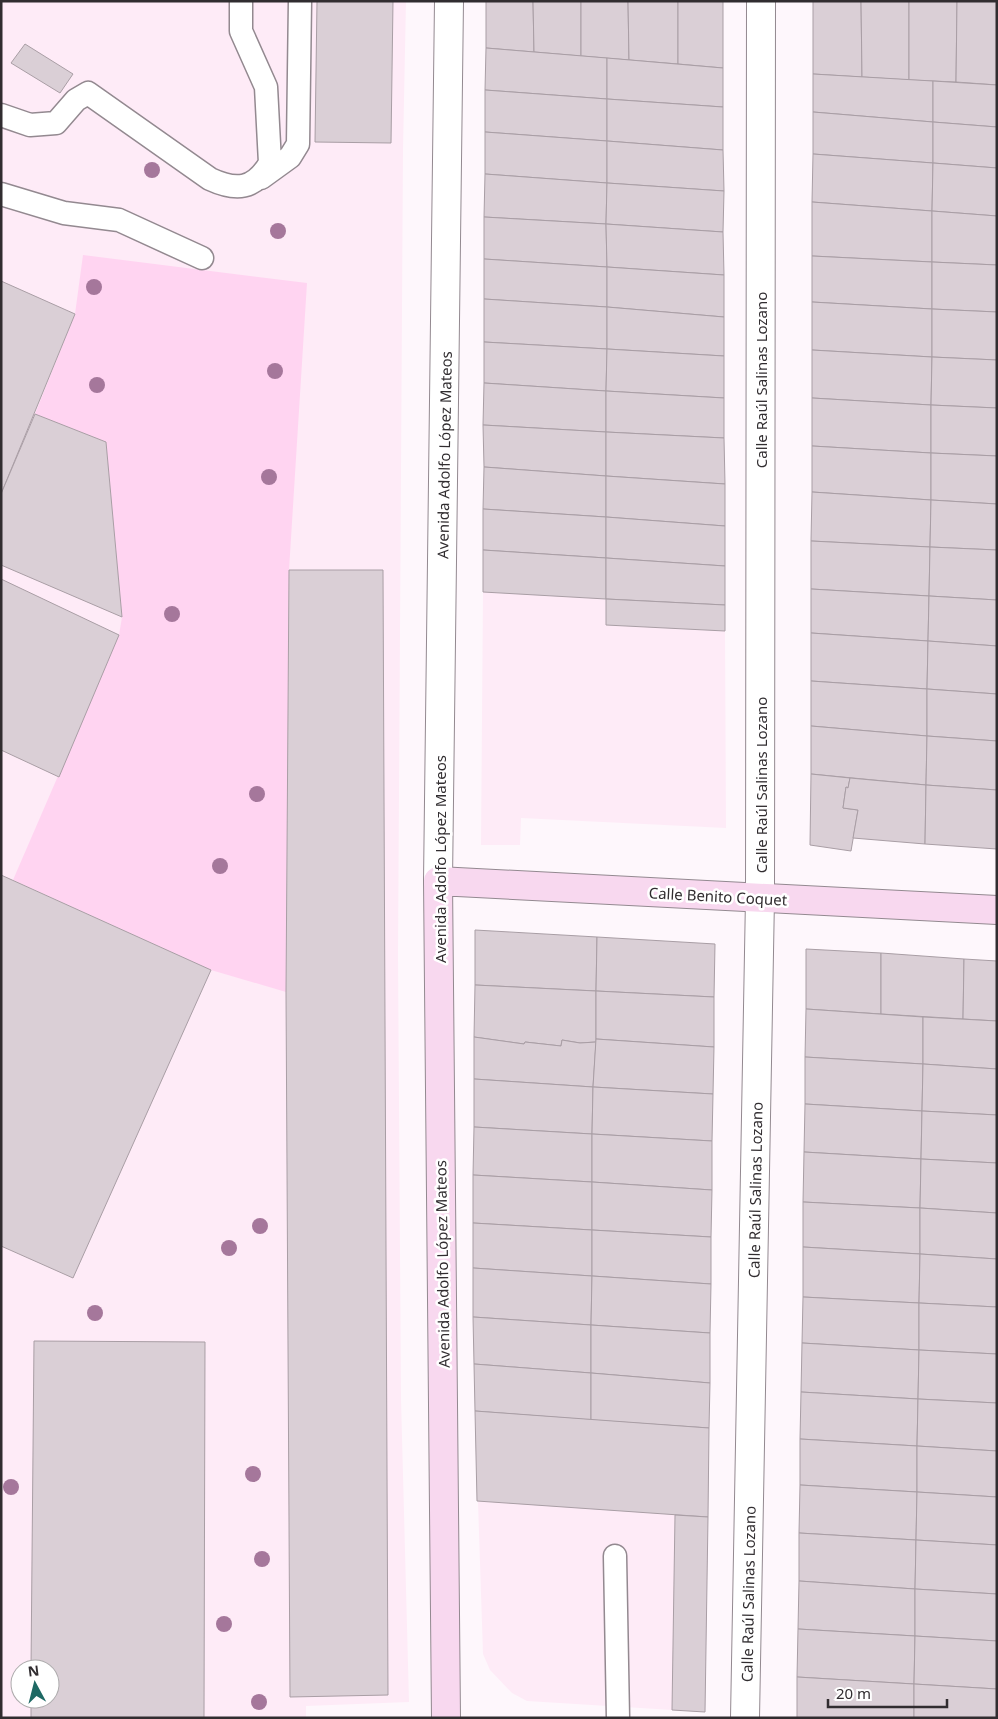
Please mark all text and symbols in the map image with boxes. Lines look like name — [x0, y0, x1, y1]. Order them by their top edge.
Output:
street label: Calle Raúl Salinas Lozano — [751, 292, 771, 468]
street label: Avenida Adolfo López Mateos — [432, 351, 456, 559]
street label: Calle Raúl Salinas Lozano — [751, 697, 771, 873]
street label: Avenida Adolfo López Mateos — [430, 755, 450, 963]
street label: Calle Benito Coquet — [648, 882, 788, 910]
street label: Calle Raúl Salinas Lozano — [743, 1102, 767, 1278]
street label: Avenida Adolfo López Mateos — [430, 1160, 454, 1368]
street label: Calle Raúl Salinas Lozano — [736, 1506, 760, 1682]
north arrow — [10, 1659, 60, 1709]
text: N — [27, 1660, 40, 1681]
scale bar — [828, 1676, 947, 1708]
text: 20 m — [836, 1683, 871, 1703]

